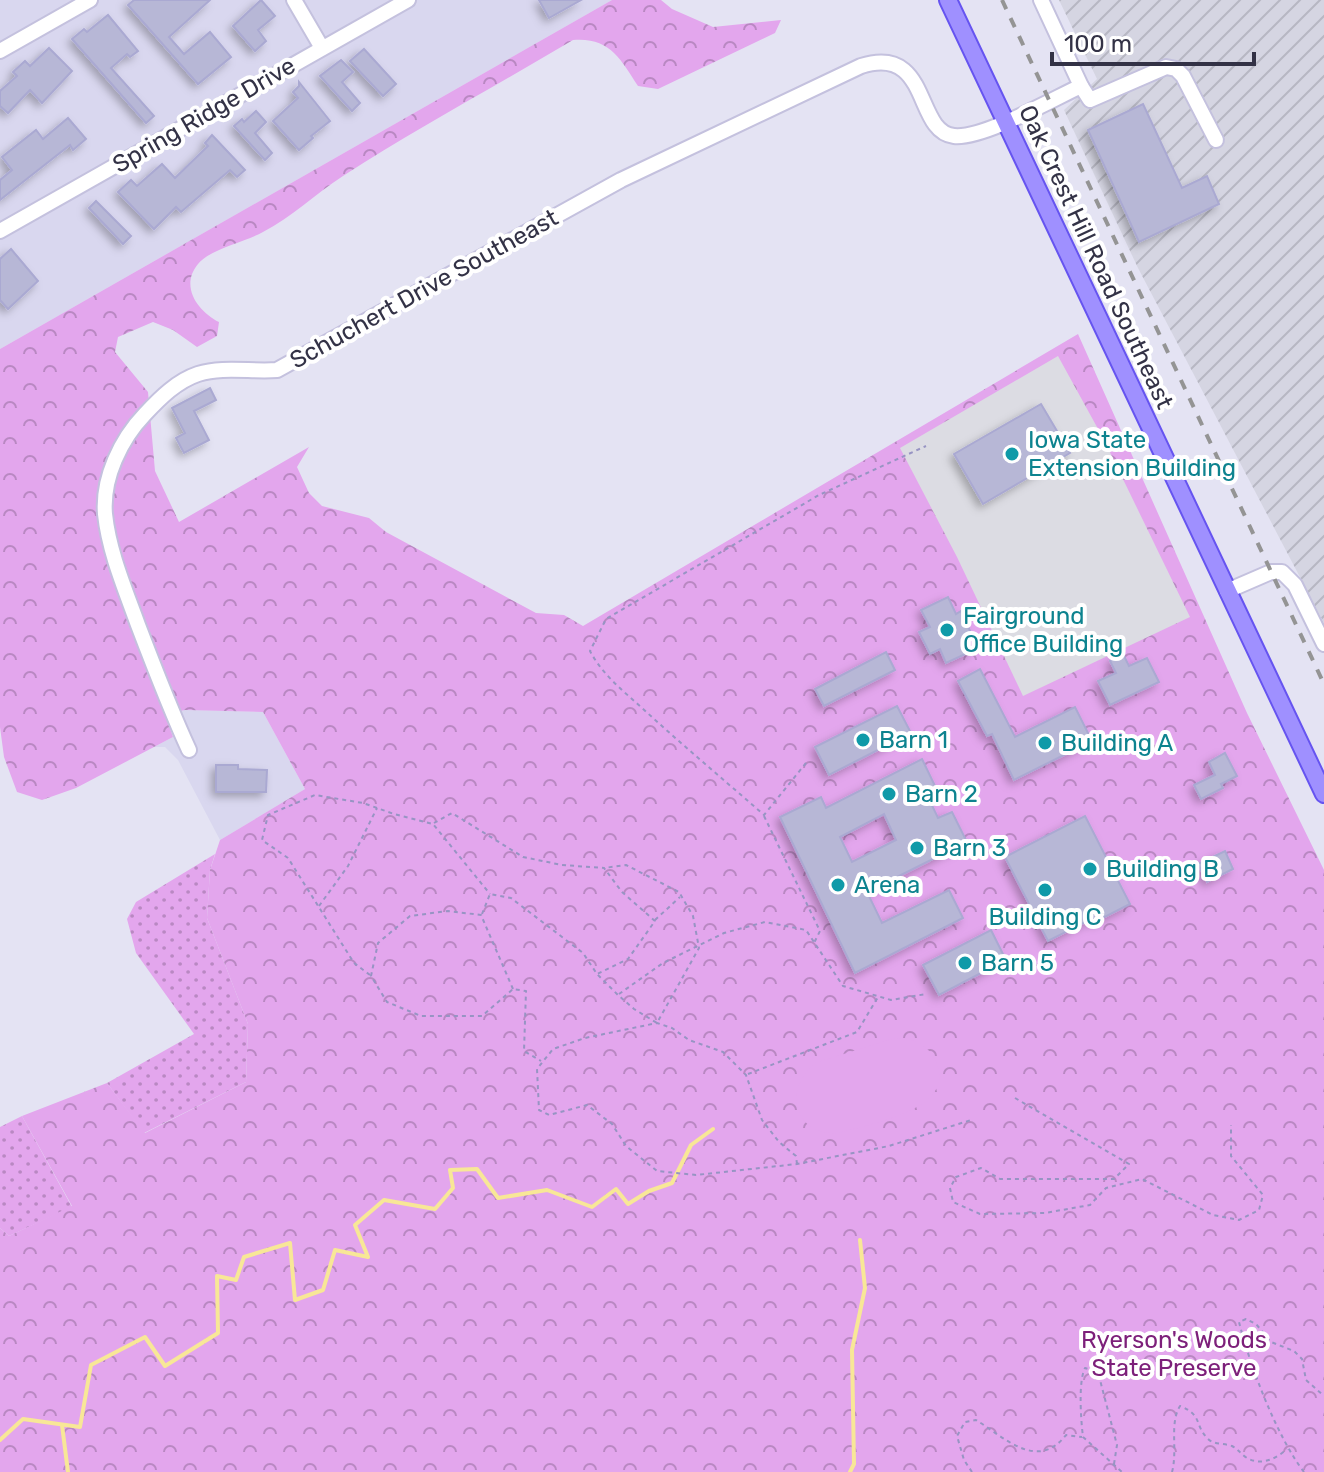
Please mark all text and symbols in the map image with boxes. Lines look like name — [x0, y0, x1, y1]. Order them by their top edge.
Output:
scale bar — [1052, 16, 1254, 66]
text: 100 m — [1064, 30, 1132, 58]
street label: Spring Ridge Drive — [108, 51, 300, 179]
street label: Oak Crest Hill Road Southeast — [1013, 101, 1179, 413]
street label: Schuchert Drive Southeast — [285, 204, 563, 374]
place label: Iowa State Extension Building — [1028, 426, 1236, 482]
marker: Iowa State Extension Building — [1003, 445, 1021, 463]
place label: Fairground Office Building — [963, 602, 1123, 658]
marker: Fairground Office Building — [938, 621, 956, 639]
place label: Barn 1 — [879, 726, 948, 754]
place label: Building A — [1061, 729, 1173, 757]
marker: Barn 1 — [854, 731, 872, 749]
marker: Building A — [1036, 734, 1054, 752]
place label: Barn 2 — [905, 780, 978, 808]
marker: Barn 2 — [880, 785, 898, 803]
place label: Barn 3 — [933, 834, 1006, 862]
marker: Barn 3 — [908, 839, 926, 857]
place label: Building B — [1106, 855, 1219, 883]
marker: Building B — [1081, 860, 1099, 878]
place label: Arena — [854, 871, 920, 899]
marker: Arena — [829, 876, 847, 894]
marker: Building C — [1036, 881, 1054, 899]
place label: Building C — [989, 903, 1101, 931]
place label: Barn 5 — [981, 949, 1054, 977]
marker: Barn 5 — [956, 954, 974, 972]
park label: Ryerson's Woods State Preserve — [1081, 1326, 1267, 1382]

